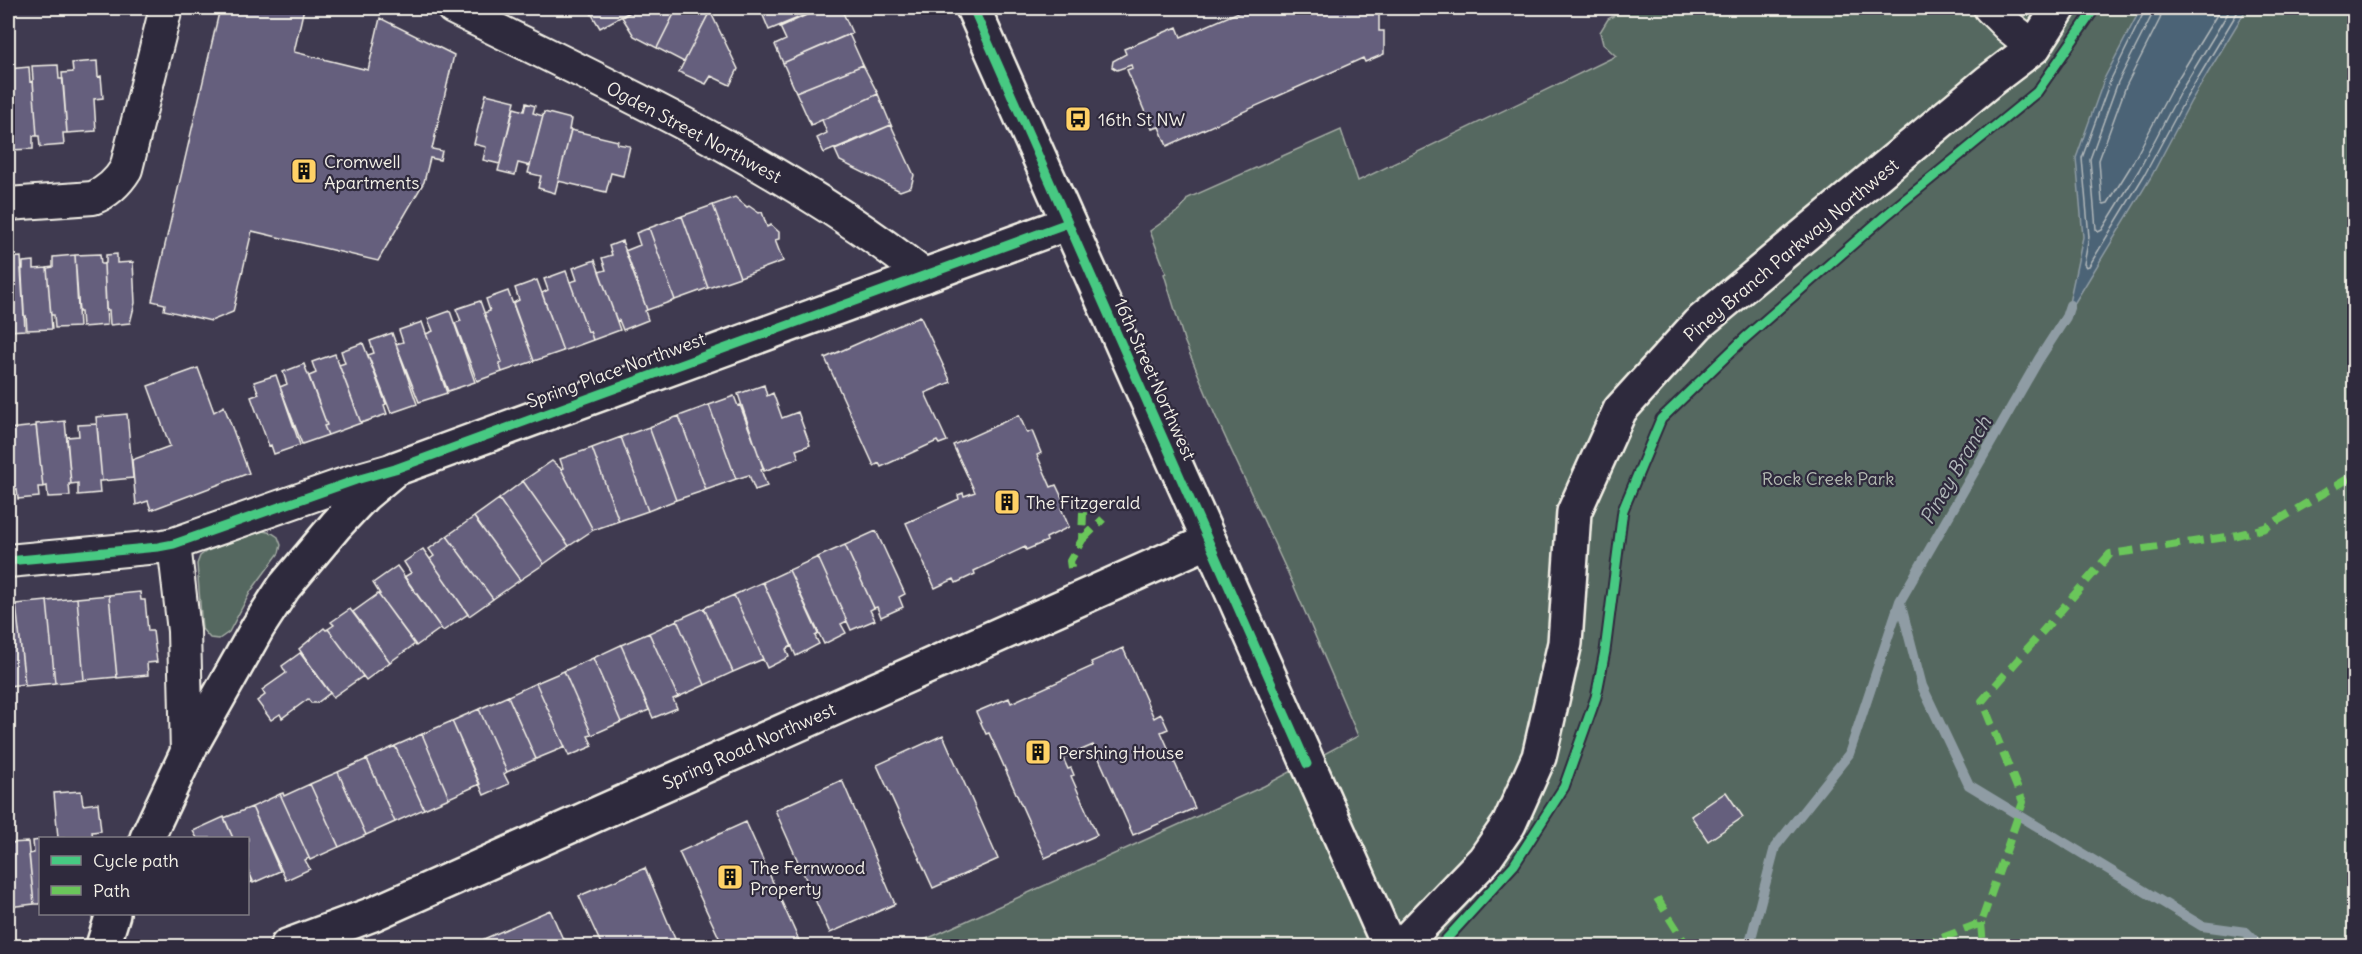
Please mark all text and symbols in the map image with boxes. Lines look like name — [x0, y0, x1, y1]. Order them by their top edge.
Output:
street label: Ogden Street Northwest — [602, 76, 786, 188]
bus stop icon: 16th St NW — [1063, 104, 1093, 134]
place label: 16th St NW — [1098, 108, 1185, 131]
place label: Cromwell Apartments — [324, 150, 420, 194]
street label: Piney Branch Parkway Northwest — [1679, 153, 1903, 347]
building icon: Cromwell Apartments — [289, 156, 319, 186]
street label: 16th Street Northwest — [1109, 294, 1201, 464]
street label: Spring Place Northwest — [524, 327, 708, 413]
water label: Piney Branch — [1914, 411, 1996, 529]
park label: Rock Creek Park — [1762, 467, 1894, 490]
building icon: The Fitzgerald — [992, 487, 1022, 517]
place label: The Fitzgerald — [1026, 491, 1141, 514]
street label: Spring Road Northwest — [659, 697, 839, 795]
building icon: Pershing House — [1023, 737, 1053, 767]
place label: Pershing House — [1058, 741, 1184, 764]
legend — [39, 837, 249, 915]
text: Cycle path — [93, 849, 179, 872]
place label: The Fernwood Property — [750, 856, 866, 900]
building icon: The Fernwood Property — [715, 862, 745, 892]
text: Path — [93, 879, 130, 902]

